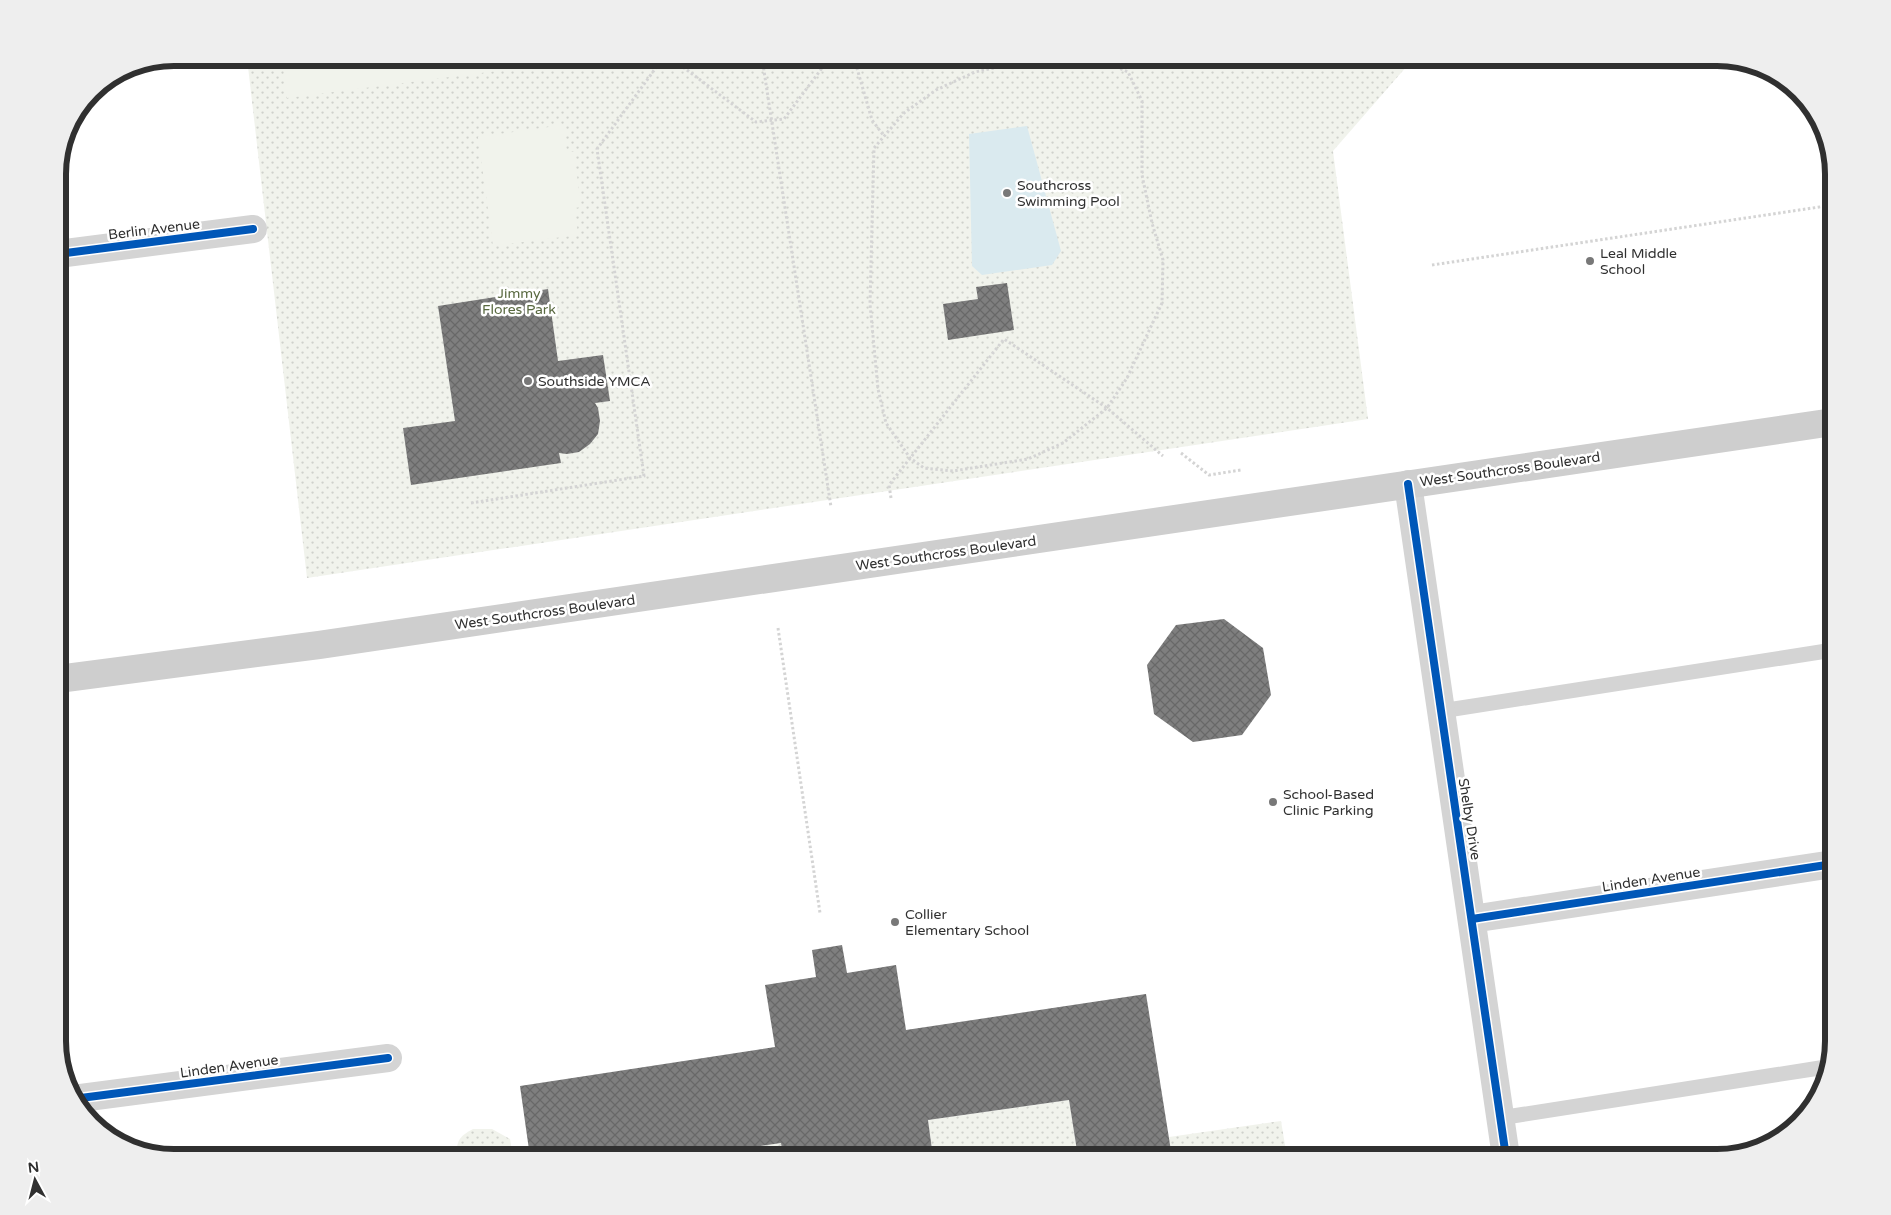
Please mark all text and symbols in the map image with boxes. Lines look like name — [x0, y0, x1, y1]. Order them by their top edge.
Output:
place label: Southcross Swimming Pool — [1017, 177, 1120, 210]
marker: Southcross Swimming Pool — [1001, 187, 1013, 199]
street label: Berlin Avenue — [107, 215, 201, 244]
place label: Leal Middle School — [1600, 245, 1677, 278]
marker: Leal Middle School — [1584, 255, 1596, 267]
park label: Jimmy Flores Park — [482, 285, 556, 318]
place label: Southside YMCA — [538, 373, 651, 390]
marker: Southside YMCA — [522, 375, 534, 387]
street label: West Southcross Boulevard — [1419, 448, 1601, 491]
street label: West Southcross Boulevard — [855, 532, 1037, 575]
street label: West Southcross Boulevard — [454, 591, 636, 634]
street label: Shelby Drive — [1455, 777, 1484, 861]
place label: School-Based Clinic Parking — [1283, 786, 1374, 819]
marker: School-Based Clinic Parking — [1267, 796, 1279, 808]
street label: Linden Avenue — [1601, 863, 1701, 896]
place label: Collier Elementary School — [905, 906, 1029, 939]
marker: Collier Elementary School — [889, 916, 901, 928]
street label: Linden Avenue — [179, 1051, 279, 1082]
north arrow — [10, 1155, 60, 1205]
text: N — [27, 1158, 40, 1177]

